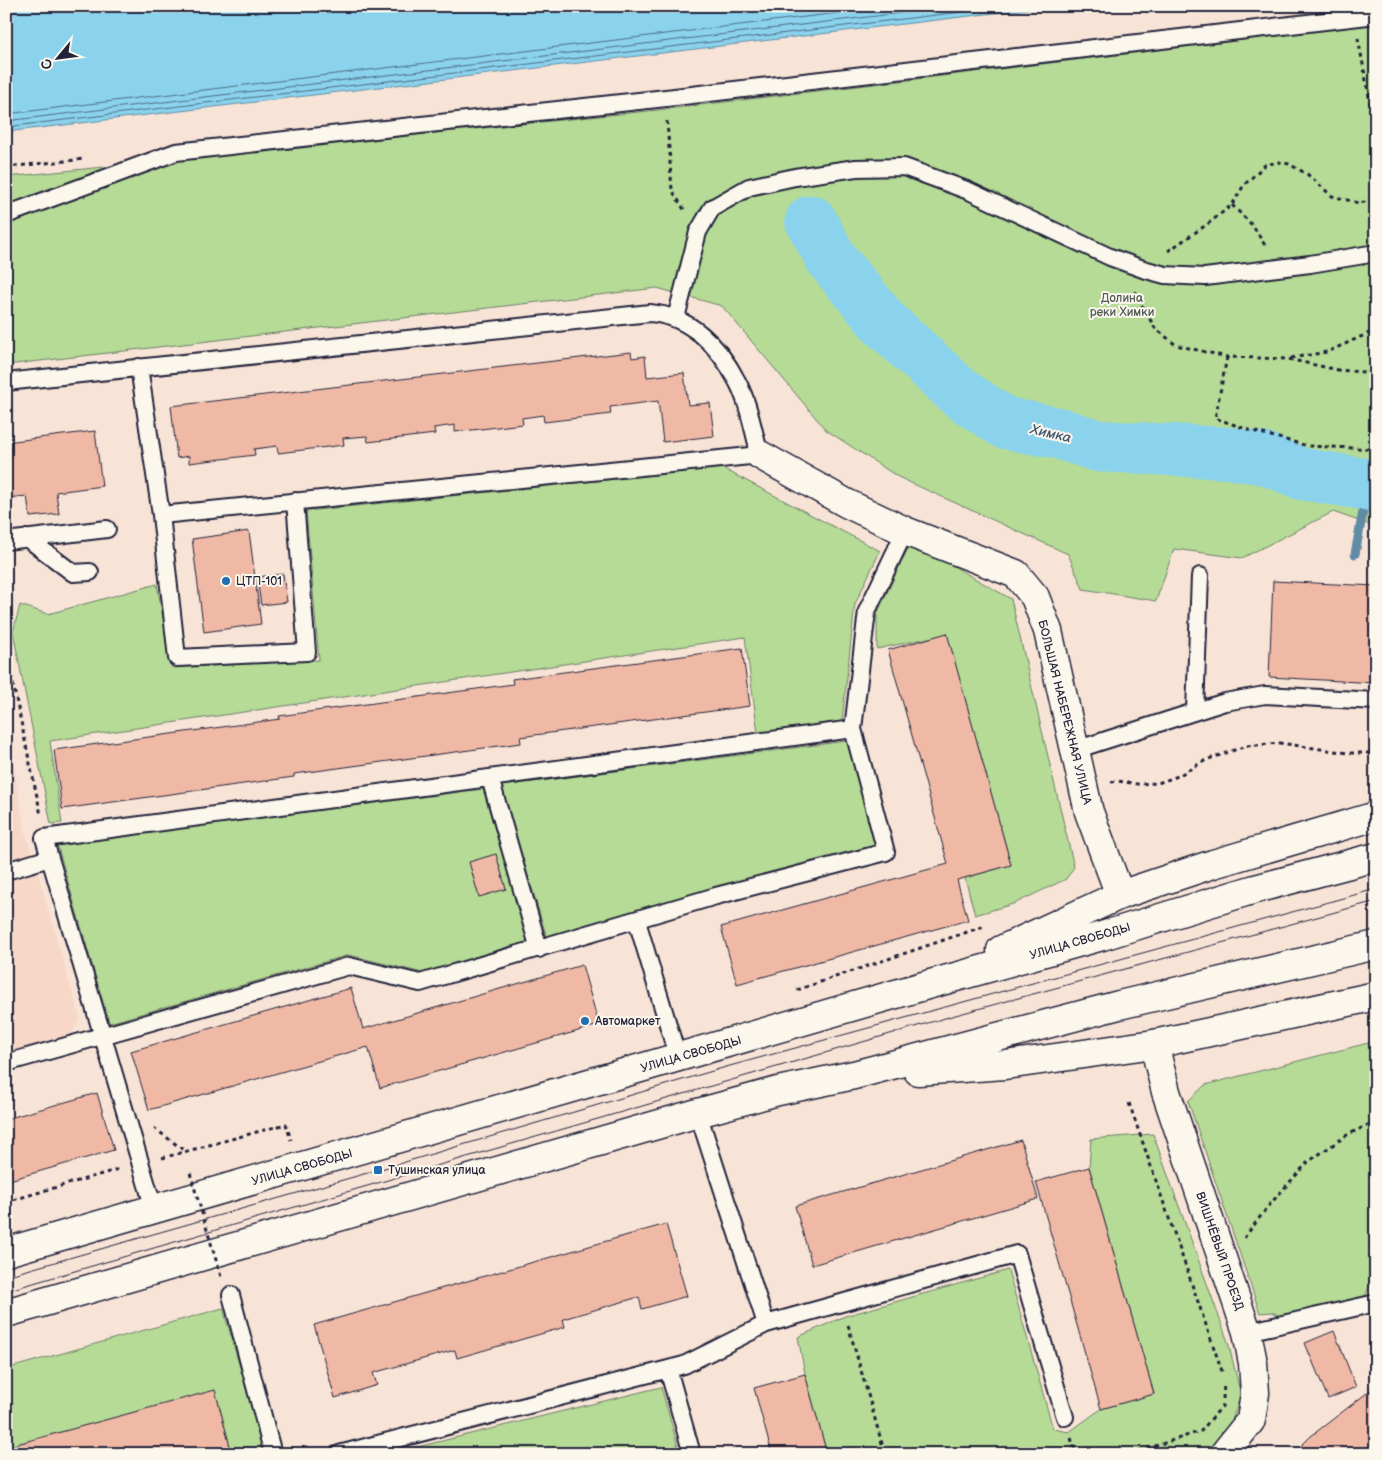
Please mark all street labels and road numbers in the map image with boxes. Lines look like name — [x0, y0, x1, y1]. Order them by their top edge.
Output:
street label: БОЛЬШАЯ НАБЕРЕЖНАЯ УЛИЦА — [1034, 618, 1095, 807]
street label: УЛИЦА СВОБОДЫ — [1028, 920, 1132, 963]
street label: УЛИЦА СВОБОДЫ — [639, 1033, 743, 1076]
street label: УЛИЦА СВОБОДЫ — [250, 1146, 354, 1189]
street label: ВИШНЁВЫЙ ПРОЕЗД — [1192, 1190, 1248, 1313]

